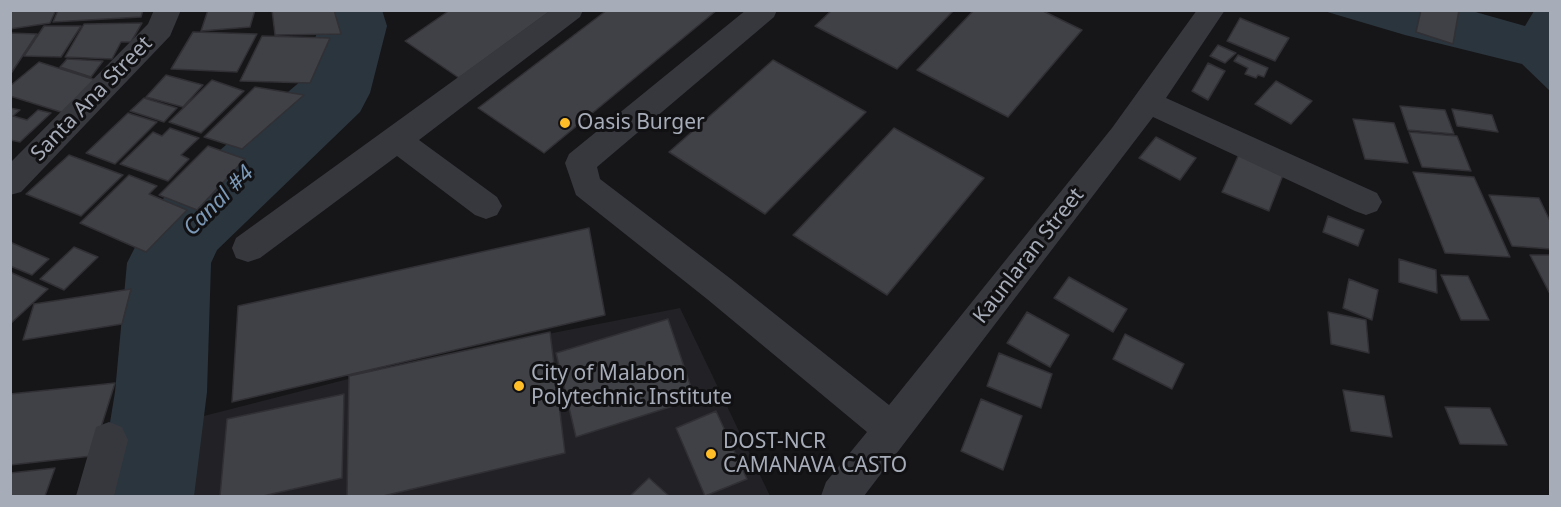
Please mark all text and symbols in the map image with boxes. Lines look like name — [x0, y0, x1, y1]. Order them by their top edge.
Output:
street label: Santa Ana Street — [26, 31, 158, 167]
place label: Oasis Burger — [577, 110, 705, 136]
marker: Oasis Burger — [558, 116, 572, 130]
water label: Canal #4 — [178, 160, 260, 242]
street label: Kaunlaran Street — [968, 183, 1090, 329]
place label: City of Malabon Polytechnic Institute — [531, 361, 732, 411]
marker: City of Malabon Polytechnic Institute — [512, 379, 526, 393]
place label: DOST-NCR CAMANAVA CASTO — [723, 429, 907, 479]
marker: DOST-NCR CAMANAVA CASTO — [704, 447, 718, 461]

